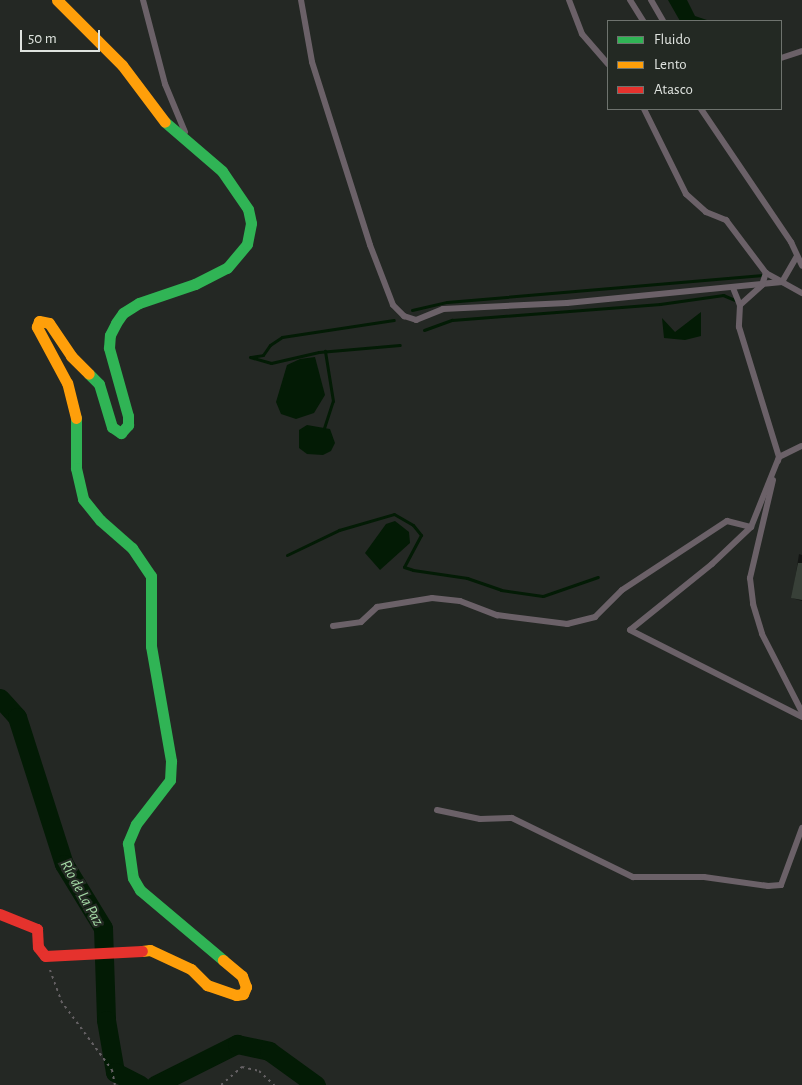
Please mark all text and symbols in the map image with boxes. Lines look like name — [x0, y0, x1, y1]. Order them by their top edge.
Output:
scale bar — [22, 20, 102, 52]
legend — [607, 20, 782, 110]
text: 50 m — [28, 31, 57, 46]
text: Fluido — [654, 32, 691, 47]
text: Lento — [654, 57, 687, 72]
text: Atasco — [654, 82, 693, 97]
water label: Río de La Paz — [56, 857, 108, 929]

